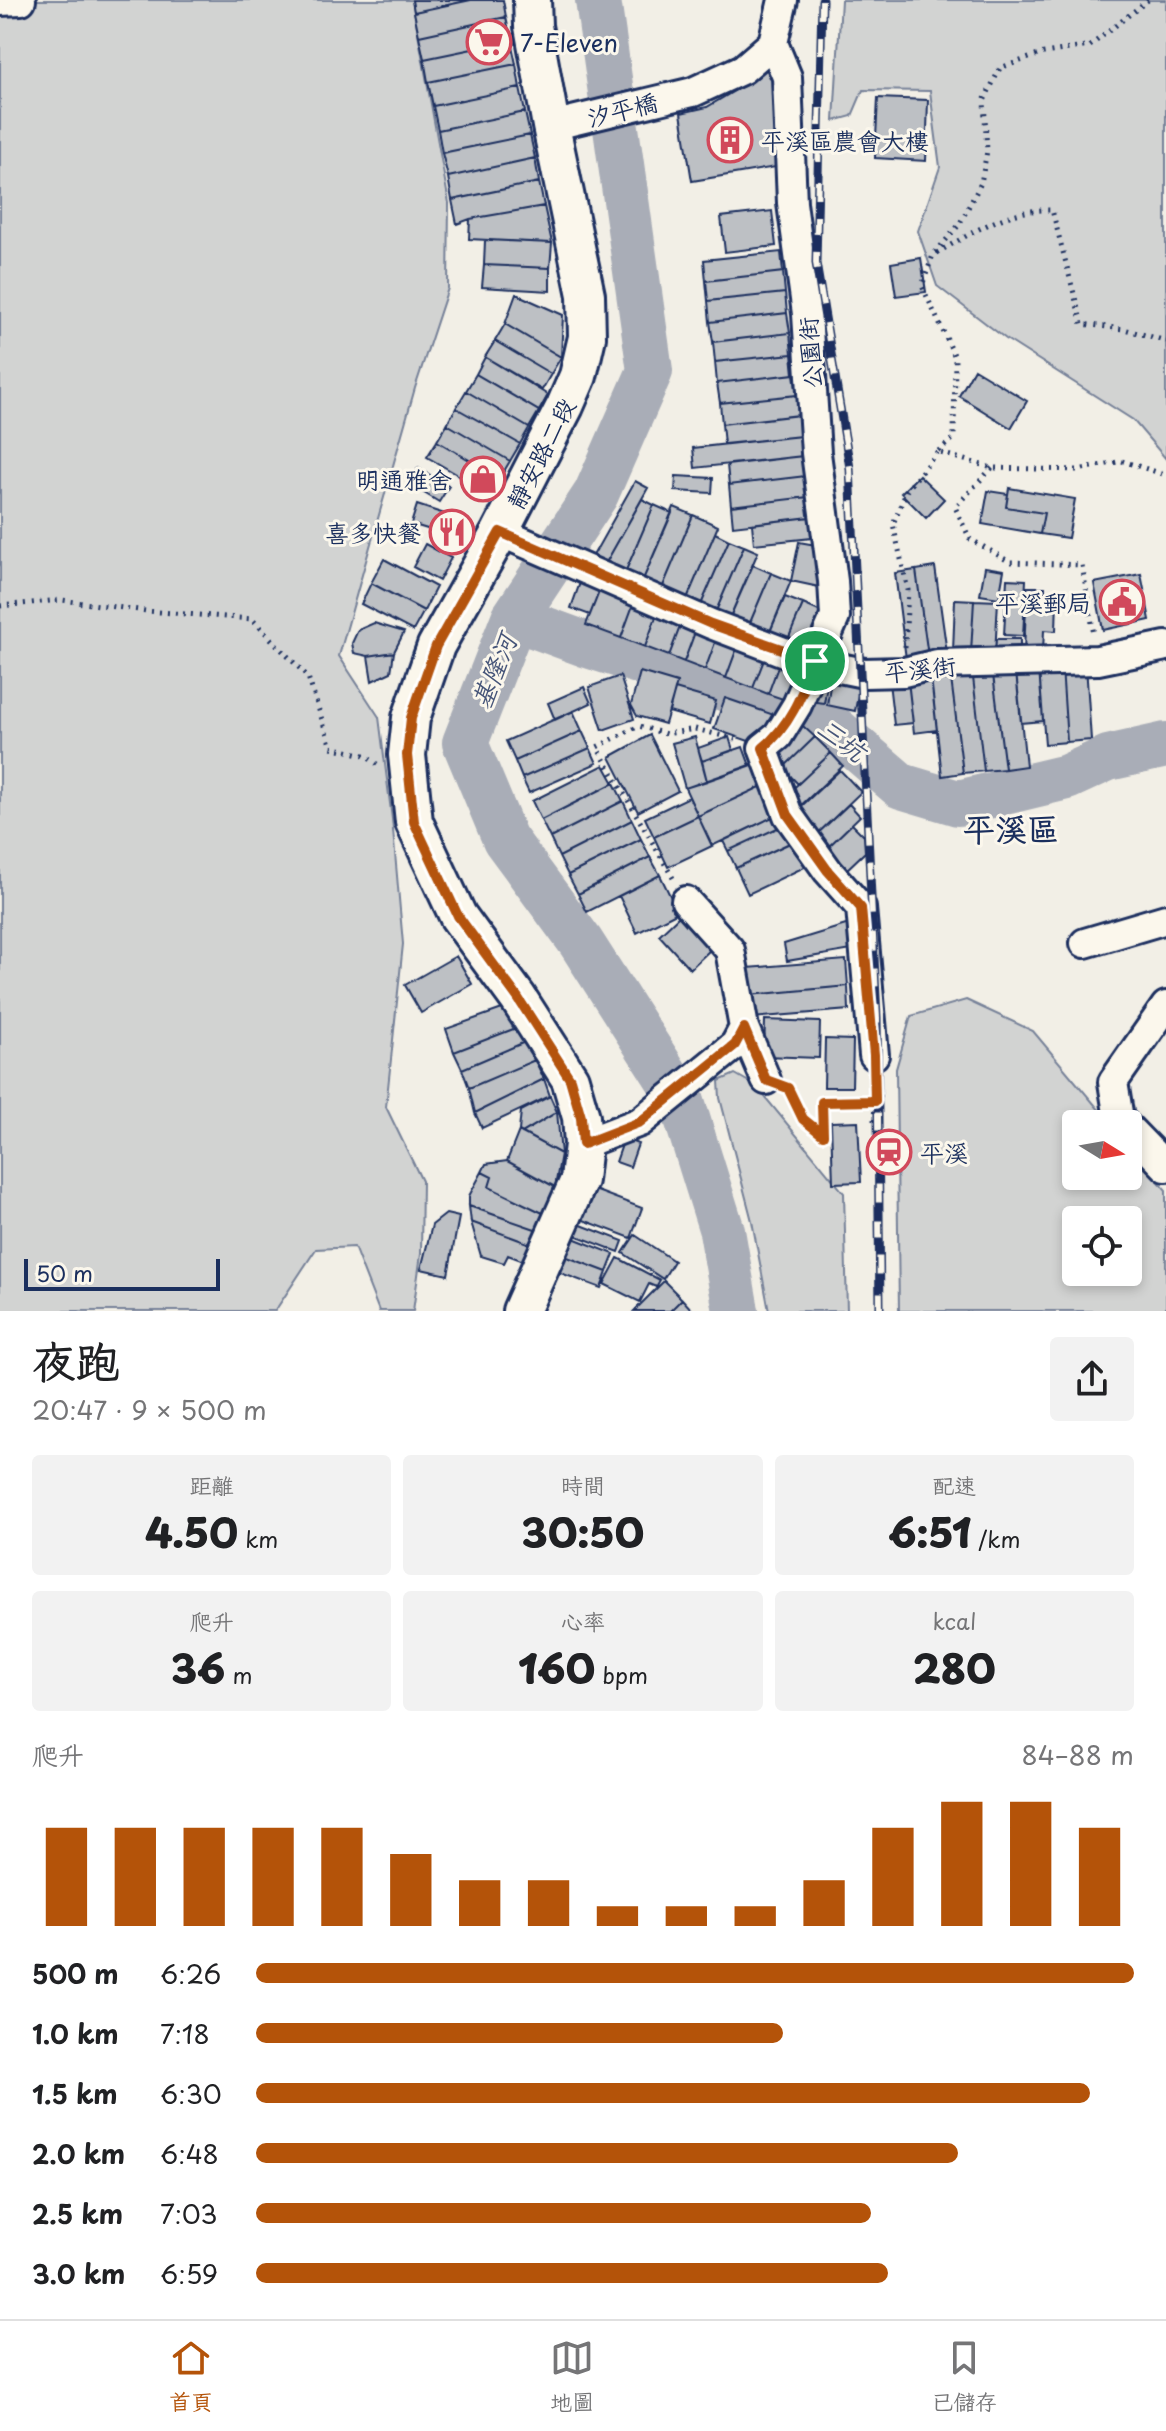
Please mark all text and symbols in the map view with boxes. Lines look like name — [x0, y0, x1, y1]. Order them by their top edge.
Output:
supermarket icon: 7-Eleven — [465, 18, 513, 66]
place label: 7-Eleven — [520, 24, 618, 60]
street label: 汐平橋 — [583, 83, 661, 135]
building icon: 平溪區農會大樓 — [706, 116, 754, 164]
place label: 平溪區農會大樓 — [761, 122, 929, 158]
street label: 公園街 — [789, 316, 829, 390]
street label: 靜安路二段 — [497, 391, 583, 515]
shop icon: 明通雅舍 — [459, 455, 507, 503]
place label: 明通雅舍 — [356, 461, 452, 497]
restaurant icon: 喜多快餐 — [428, 508, 476, 556]
place label: 喜多快餐 — [325, 514, 421, 550]
public building icon: 平溪郵局 — [1098, 578, 1146, 626]
place label: 平溪郵局 — [995, 584, 1091, 620]
water label: 基隆河 — [460, 624, 527, 714]
pin — [781, 627, 849, 695]
icon: arrive — [793, 639, 837, 683]
street label: 平溪街 — [882, 646, 958, 690]
water label: 三坑 — [809, 708, 877, 772]
district label: 平溪區 — [963, 804, 1059, 852]
north arrow — [1062, 1110, 1142, 1190]
map controls — [1062, 1110, 1142, 1286]
station icon: 平溪 — [865, 1128, 913, 1176]
place label: 平溪 — [920, 1134, 968, 1170]
button: locate — [1062, 1206, 1142, 1286]
scale bar — [24, 1255, 220, 1291]
text: 50 m — [36, 1256, 93, 1289]
text: 夜跑 — [32, 1327, 120, 1393]
button: share — [1050, 1337, 1134, 1421]
text: 20:47 · 9 × 500 m — [32, 1390, 267, 1429]
text: 距離 — [190, 1468, 234, 1501]
text: 時間 — [561, 1468, 605, 1501]
text: 配速 — [932, 1468, 976, 1501]
text: 4.50 — [145, 1501, 238, 1562]
text: 30:50 — [522, 1501, 644, 1562]
text: 6:51 — [888, 1501, 971, 1562]
text: km — [238, 1522, 278, 1555]
text: /km — [971, 1522, 1020, 1555]
text: 爬升 — [190, 1604, 234, 1637]
text: 心率 — [561, 1604, 605, 1637]
text: kcal — [932, 1604, 976, 1637]
text: 36 — [171, 1637, 225, 1698]
text: 160 — [518, 1637, 595, 1698]
text: 280 — [913, 1637, 996, 1698]
text: m — [225, 1658, 252, 1691]
text: bpm — [595, 1658, 648, 1691]
text: 爬升 — [32, 1735, 84, 1774]
text: 84–88 m — [1021, 1735, 1134, 1774]
text: 500 m — [32, 1954, 118, 1993]
text: 6:26 — [160, 1954, 221, 1993]
text: 1.0 km — [32, 2014, 119, 2053]
text: 7:18 — [160, 2014, 210, 2053]
text: 1.5 km — [32, 2074, 118, 2113]
text: 6:30 — [160, 2074, 222, 2113]
text: 2.0 km — [32, 2134, 125, 2173]
text: 6:48 — [160, 2134, 219, 2173]
text: 2.5 km — [32, 2194, 123, 2233]
text: 7:03 — [160, 2194, 217, 2233]
text: 3.0 km — [32, 2254, 125, 2293]
text: 6:59 — [160, 2254, 218, 2293]
tab: 首頁 — [169, 2336, 213, 2417]
tab: 地圖 — [550, 2336, 594, 2417]
tab: 已儲存 — [931, 2336, 997, 2417]

